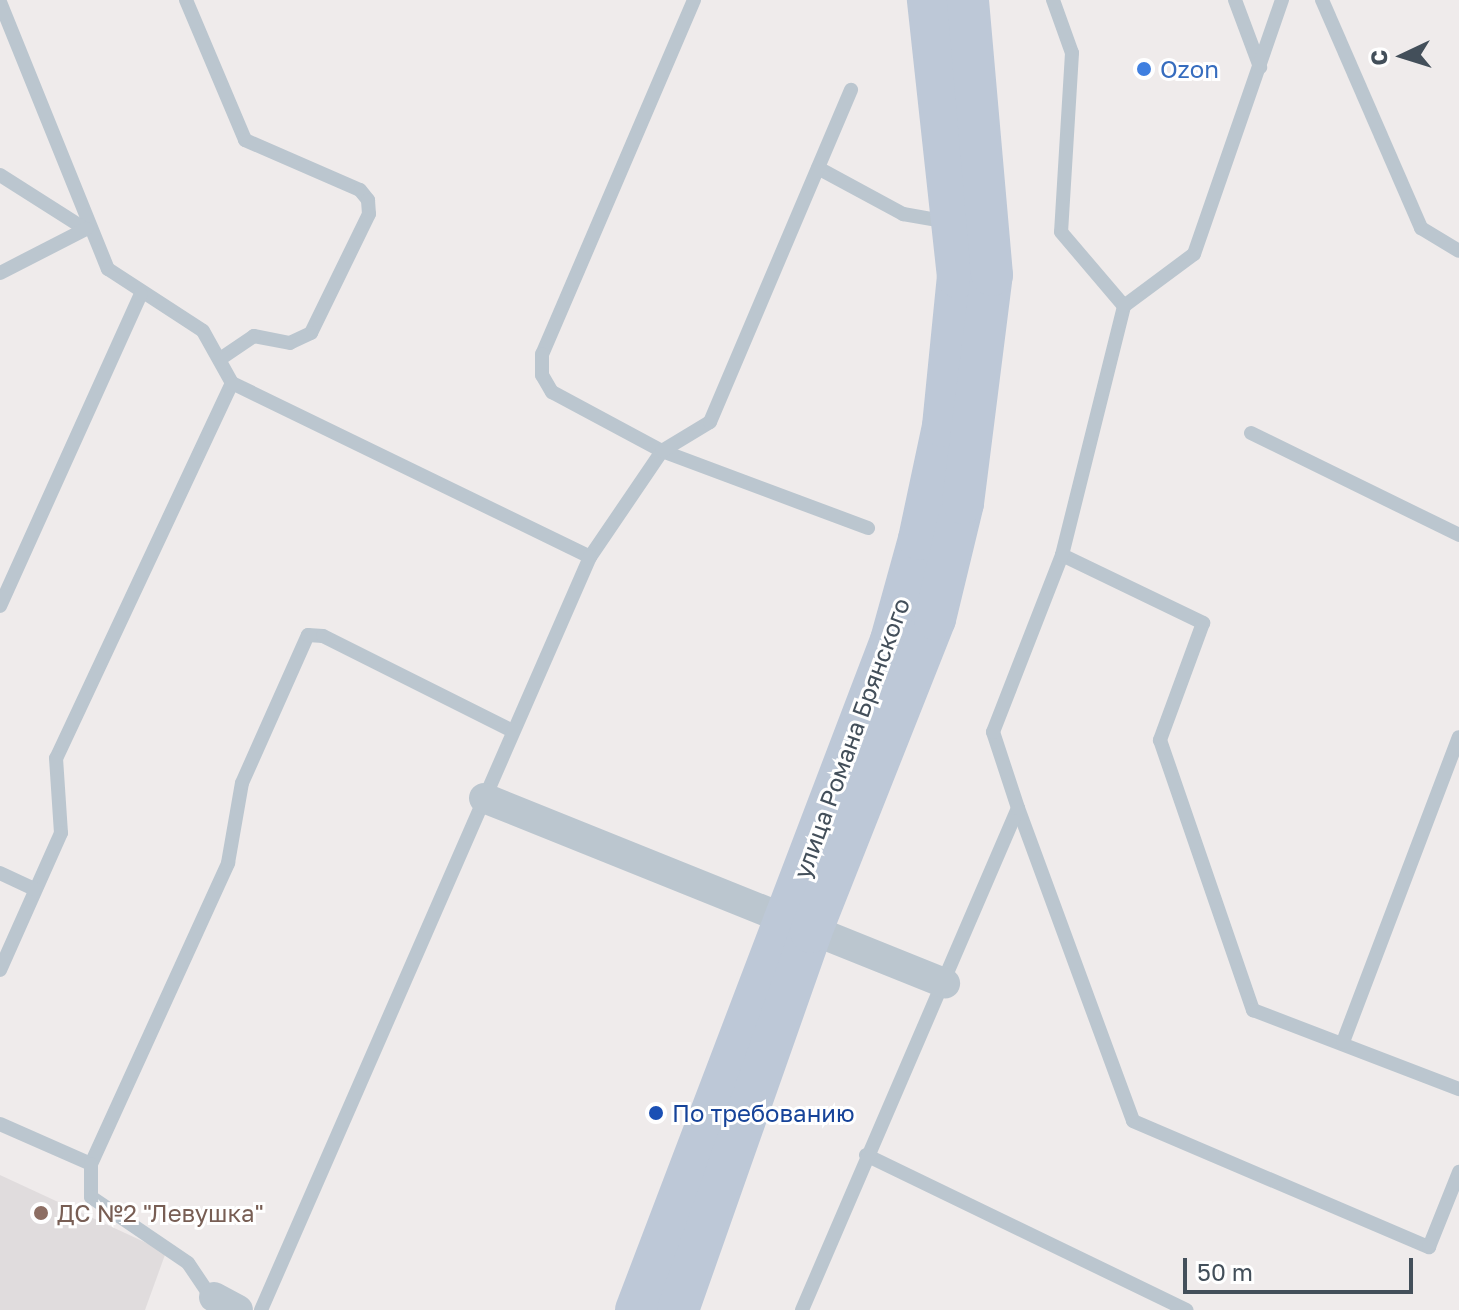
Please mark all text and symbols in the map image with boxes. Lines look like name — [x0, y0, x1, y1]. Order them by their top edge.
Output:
north arrow — [1363, 16, 1443, 96]
text: С — [1365, 49, 1393, 66]
place label: Ozon — [1160, 55, 1219, 83]
marker: Ozon — [1135, 60, 1153, 78]
street label: улица Романа Брянского — [787, 594, 915, 882]
place label: По требованию — [672, 1099, 855, 1127]
marker: По требованию — [647, 1104, 665, 1122]
place label: ДС №2 "Левушка" — [57, 1199, 264, 1227]
marker: ДС №2 "Левушка" — [32, 1204, 50, 1222]
scale bar — [1187, 1242, 1417, 1292]
text: 50 m — [1197, 1257, 1253, 1286]

